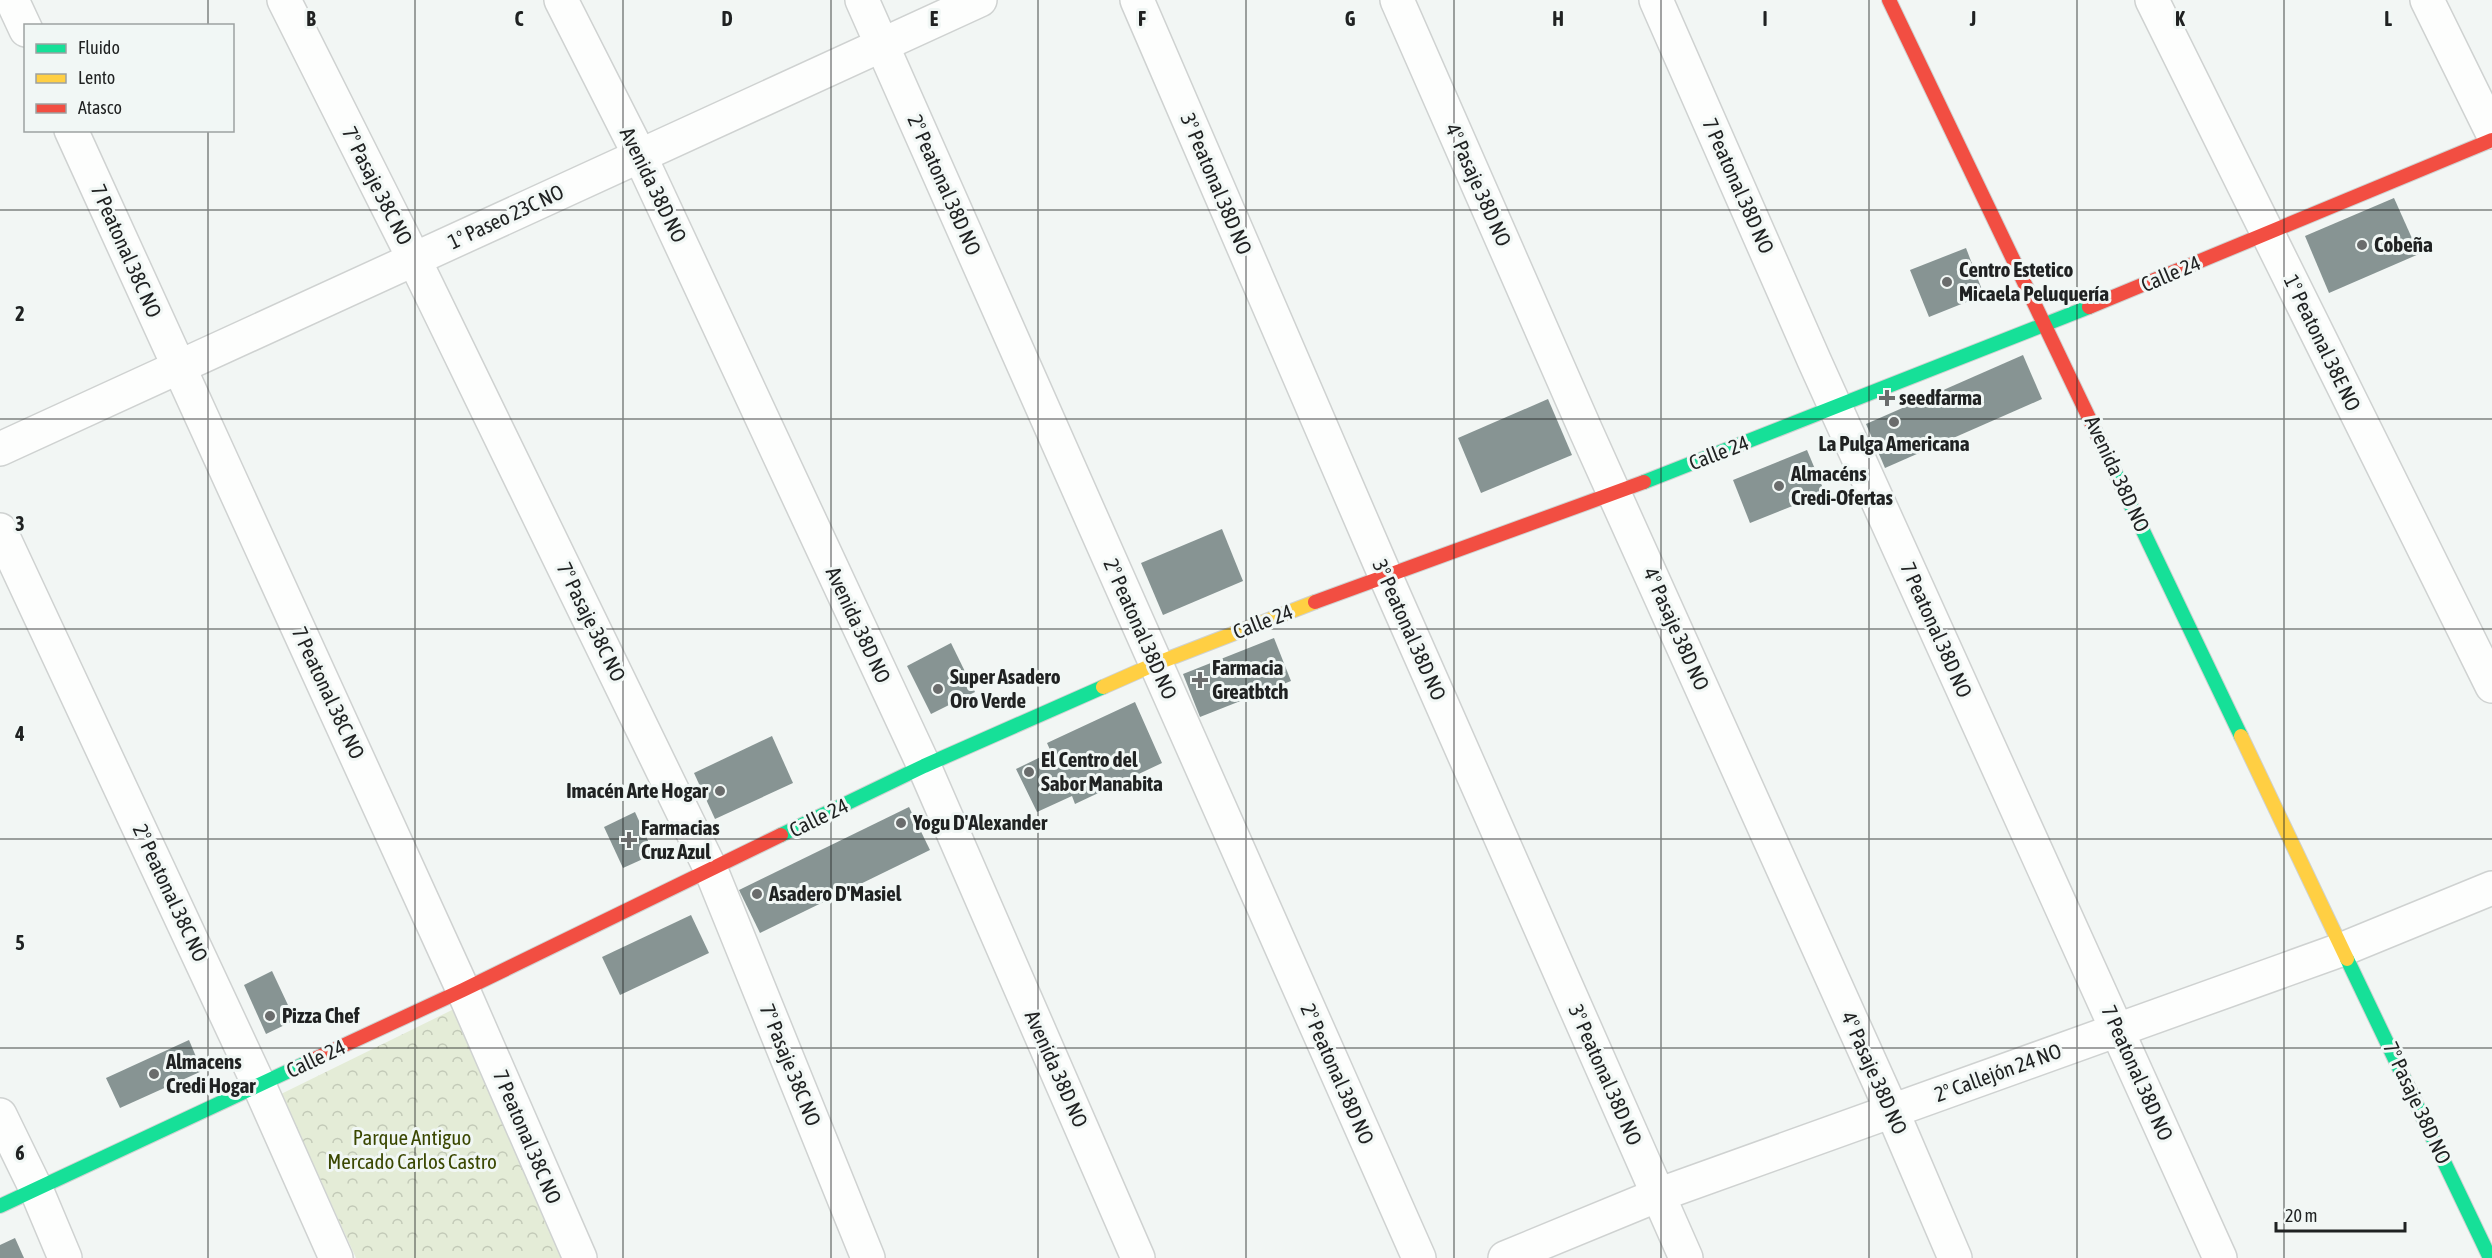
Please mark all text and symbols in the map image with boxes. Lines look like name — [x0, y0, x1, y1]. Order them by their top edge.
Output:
text: B — [306, 7, 316, 30]
text: C — [515, 7, 524, 30]
text: D — [721, 7, 733, 30]
text: E — [930, 7, 939, 30]
text: F — [1138, 7, 1146, 30]
text: G — [1345, 7, 1356, 30]
text: H — [1552, 7, 1564, 30]
text: I — [1762, 7, 1768, 30]
text: J — [1969, 7, 1976, 30]
text: K — [2175, 7, 2185, 30]
text: L — [2384, 7, 2392, 30]
legend — [24, 24, 234, 132]
text: Fluido — [78, 37, 120, 58]
text: Lento — [78, 67, 115, 88]
text: Atasco — [78, 97, 122, 118]
street label: 3° Peatonal 38D NO — [1176, 109, 1257, 258]
street label: 2° Peatonal 38D NO — [903, 111, 987, 258]
street label: 7 Peatonal 38D NO — [1698, 114, 1779, 257]
street label: 4° Pasaje 38D NO — [1441, 120, 1517, 250]
street label: 7° Pasaje 38C NO — [338, 122, 418, 249]
street label: Avenida 38D NO — [616, 123, 692, 246]
street label: 1° Paseo 23C NO — [444, 179, 567, 253]
street label: 7 Peatonal 38C NO — [87, 180, 167, 321]
place label: Cobeña — [2374, 232, 2433, 256]
marker: Cobeña — [2355, 238, 2369, 252]
street label: Calle 24 — [2137, 250, 2204, 296]
place label: Centro Estetico Micaela Peluquería — [1959, 257, 2109, 305]
street label: 1° Peatonal 38E NO — [2280, 271, 2366, 414]
marker: Centro Estetico Micaela Peluquería — [1940, 275, 1954, 289]
text: 2 — [15, 302, 25, 325]
place label: seedfarma — [1899, 385, 1982, 409]
marker: seedfarma — [1880, 391, 1894, 405]
street label: Avenida 38D NO — [2081, 412, 2155, 535]
marker: La Pulga Americana — [1887, 415, 1901, 429]
street label: Calle 24 — [1685, 430, 1752, 474]
place label: La Pulga Americana — [1818, 431, 1970, 455]
place label: Almacéns Credi-Ofertas — [1790, 461, 1893, 509]
marker: Almacéns Credi-Ofertas — [1772, 479, 1786, 493]
text: 3 — [15, 512, 25, 535]
street label: 2° Peatonal 38D NO — [1099, 555, 1183, 702]
street label: 3° Peatonal 38D NO — [1368, 556, 1452, 703]
street label: 7° Pasaje 38C NO — [553, 558, 631, 685]
street label: 7 Peatonal 38D NO — [1896, 558, 1977, 701]
street label: Avenida 38D NO — [822, 563, 896, 686]
street label: 4° Pasaje 38D NO — [1639, 564, 1715, 694]
street label: Calle 24 — [1229, 599, 1296, 643]
street label: 7 Peatonal 38C NO — [288, 623, 370, 762]
place label: Farmacia Greatbtch — [1212, 655, 1288, 703]
place label: Super Asadero Oro Verde — [950, 664, 1061, 712]
marker: Farmacia Greatbtch — [1193, 673, 1207, 687]
marker: Super Asadero Oro Verde — [931, 682, 945, 696]
text: 4 — [14, 722, 25, 745]
place label: El Centro del Sabor Manabita — [1041, 747, 1163, 795]
marker: El Centro del Sabor Manabita — [1022, 765, 1036, 779]
place label: Imacén Arte Hogar — [566, 778, 709, 802]
marker: Imacén Arte Hogar — [713, 784, 727, 798]
street label: Calle 24 — [785, 793, 852, 842]
place label: Yogu D'Alexander — [912, 810, 1048, 834]
place label: Farmacias Cruz Azul — [641, 815, 720, 863]
marker: Yogu D'Alexander — [894, 816, 908, 830]
street label: 2° Peatonal 38C NO — [129, 820, 213, 965]
marker: Farmacias Cruz Azul — [622, 833, 636, 847]
place label: Asadero D'Masiel — [768, 881, 902, 905]
marker: Asadero D'Masiel — [750, 887, 764, 901]
text: 5 — [15, 931, 25, 954]
street label: 7° Pasaje 38C NO — [756, 1000, 826, 1129]
street label: 2° Peatonal 38D NO — [1296, 1000, 1380, 1147]
street label: 3° Peatonal 38D NO — [1564, 1001, 1648, 1148]
street label: 7 Peatonal 38D NO — [2097, 1001, 2178, 1144]
place label: Pizza Chef — [282, 1003, 360, 1027]
street label: Avenida 38D NO — [1021, 1007, 1093, 1131]
street label: 4° Pasaje 38D NO — [1837, 1008, 1913, 1138]
marker: Pizza Chef — [263, 1009, 277, 1023]
street label: Calle 24 — [282, 1034, 349, 1082]
street label: 2° Callejón 24 NO — [1931, 1038, 2064, 1106]
street label: 7° Pasaje 38D NO — [2379, 1038, 2457, 1167]
place label: Almacens Credi Hogar — [165, 1049, 256, 1097]
street label: 7 Peatonal 38C NO — [489, 1066, 567, 1207]
marker: Almacens Credi Hogar — [147, 1067, 161, 1081]
park label: Parque Antiguo Mercado Carlos Castro — [327, 1125, 497, 1173]
text: 6 — [15, 1141, 25, 1164]
scale bar — [2276, 1195, 2405, 1233]
text: 20 m — [2285, 1205, 2317, 1226]

